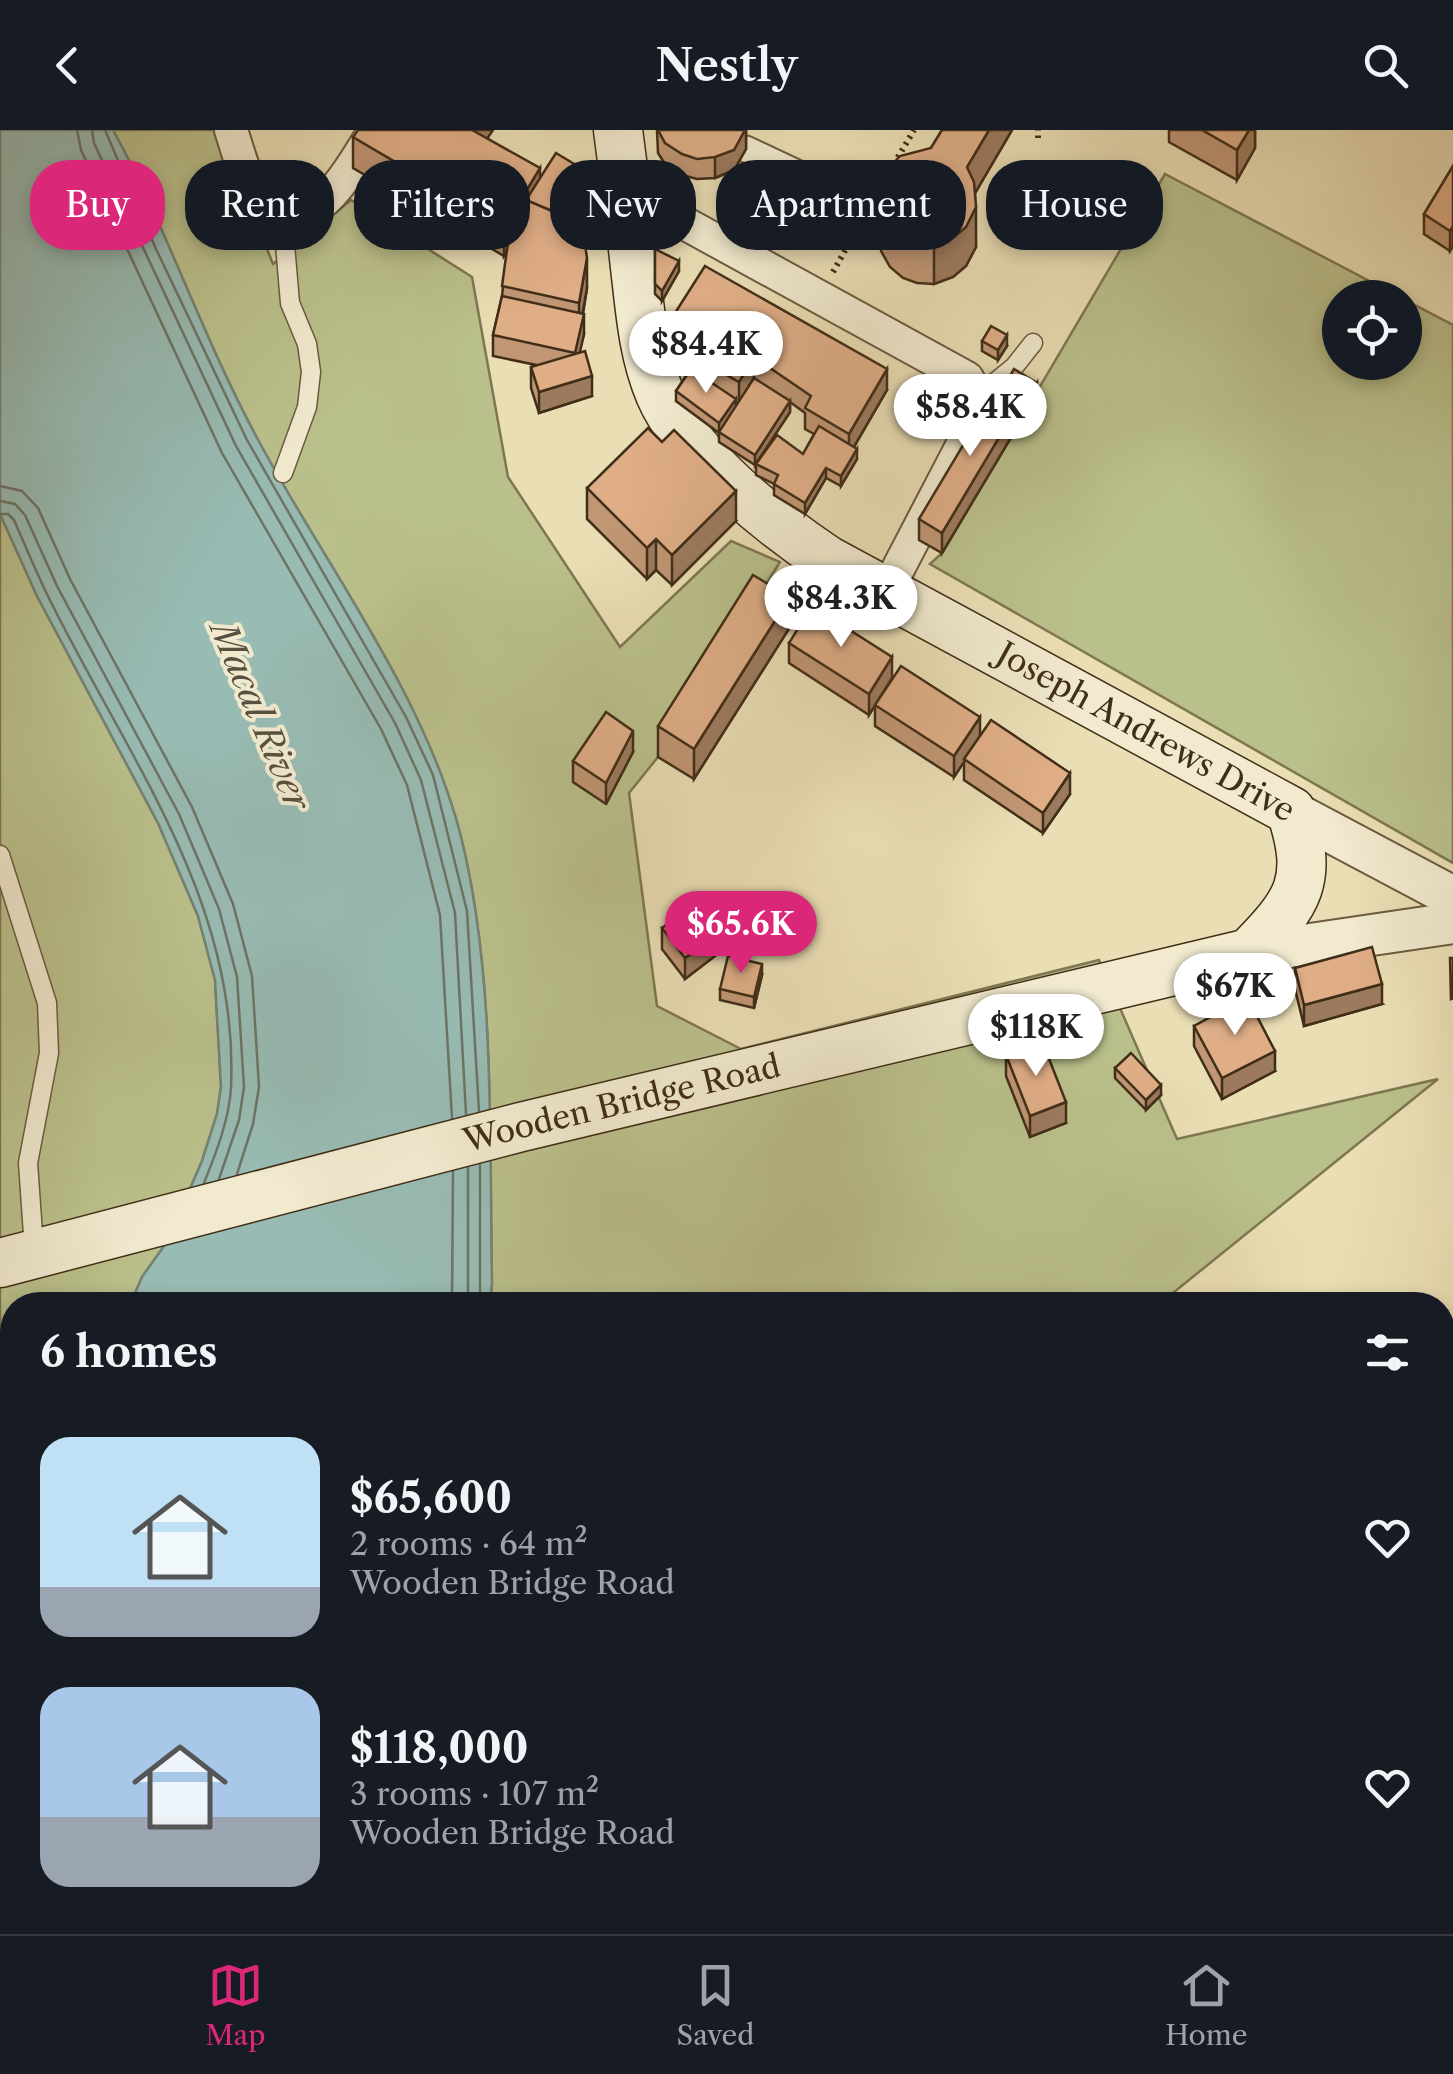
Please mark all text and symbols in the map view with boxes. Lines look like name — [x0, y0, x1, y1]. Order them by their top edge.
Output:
text: Nestly — [655, 37, 798, 93]
icon: back — [40, 38, 95, 93]
icon: search — [1358, 38, 1413, 93]
chip: Buy — [30, 160, 165, 250]
chip: Rent — [185, 160, 334, 250]
chip: Filters — [354, 160, 530, 250]
chip: New — [550, 160, 696, 250]
chip: Apartment — [716, 160, 966, 250]
chip: House — [986, 160, 1163, 250]
map controls — [1322, 280, 1422, 380]
button: locate — [1322, 280, 1422, 380]
pin: $84.4K — [625, 311, 787, 396]
text: $84.4K — [651, 324, 761, 363]
pin: $58.4K — [889, 374, 1051, 459]
text: $58.4K — [916, 387, 1024, 426]
pin: $84.3K — [760, 565, 922, 650]
text: $84.3K — [786, 578, 896, 617]
water label: Macal River — [200, 611, 320, 818]
street label: Joseph Andrews Drive — [986, 631, 1302, 830]
pin: $65.6K — [660, 891, 822, 976]
text: $65.6K — [687, 904, 795, 943]
pin: $67K — [1176, 953, 1294, 1038]
text: $67K — [1196, 966, 1274, 1005]
pin: $118K — [966, 994, 1106, 1079]
text: $118K — [990, 1007, 1082, 1046]
street label: Wooden Bridge Road — [458, 1046, 784, 1161]
icon: filters — [1360, 1325, 1415, 1380]
text: 6 homes — [40, 1326, 218, 1378]
text: $65,600 — [350, 1472, 512, 1524]
icon: home — [120, 1477, 240, 1597]
icon: heart — [1360, 1510, 1415, 1565]
text: 2 rooms · 64 m² — [350, 1524, 588, 1563]
text: Wooden Bridge Road — [350, 1563, 675, 1602]
text: $118,000 — [350, 1722, 528, 1774]
icon: home — [120, 1727, 240, 1847]
icon: heart — [1360, 1760, 1415, 1815]
text: 3 rooms · 107 m² — [350, 1774, 599, 1813]
text: Wooden Bridge Road — [350, 1813, 675, 1852]
tab: Map — [205, 1958, 266, 2052]
tab: Saved — [677, 1958, 754, 2052]
tab: Home — [1165, 1958, 1248, 2052]

